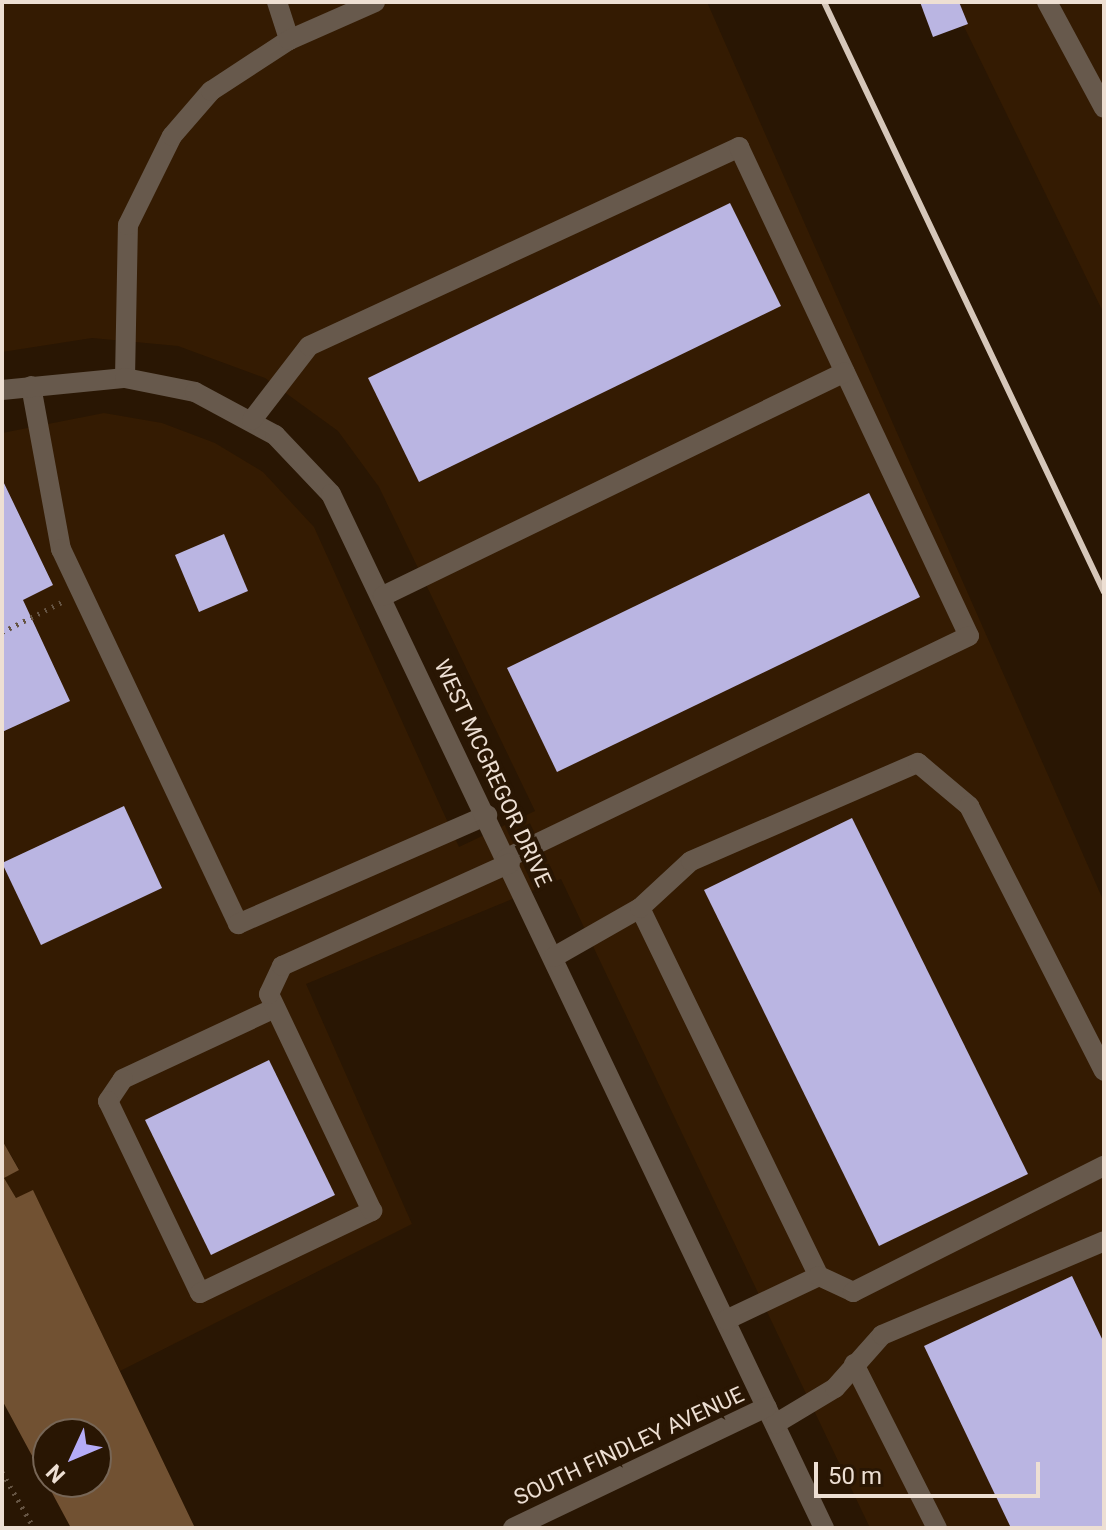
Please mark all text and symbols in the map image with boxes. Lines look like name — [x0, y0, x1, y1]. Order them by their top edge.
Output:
street label: WEST MCGREGOR DRIVE — [429, 655, 557, 891]
street label: SOUTH FINDLEY AVENUE — [510, 1381, 748, 1511]
north arrow — [32, 1418, 112, 1498]
scale bar — [818, 1446, 1044, 1496]
text: N — [41, 1459, 70, 1488]
text: 50 m — [828, 1462, 882, 1490]

